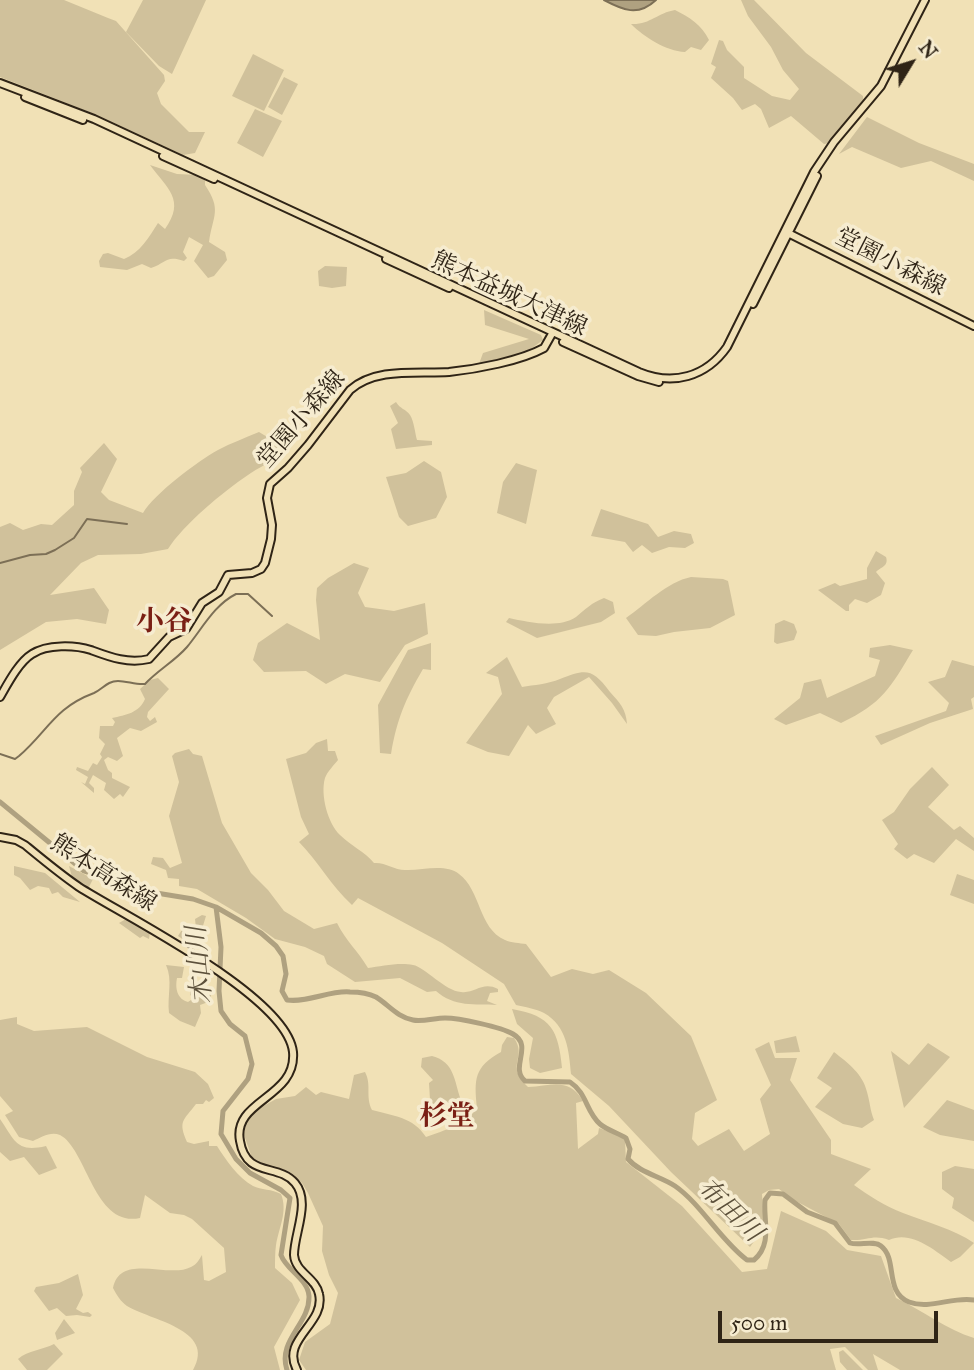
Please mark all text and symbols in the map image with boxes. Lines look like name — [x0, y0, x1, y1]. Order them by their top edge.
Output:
north arrow — [876, 28, 946, 98]
text: N — [914, 36, 942, 63]
street label: 堂園小森線 — [830, 223, 950, 303]
street label: 熊本益城大津線 — [427, 246, 591, 344]
street label: 堂園小森線 — [252, 365, 352, 475]
district label: 小谷 — [136, 606, 192, 640]
street label: 熊本高森線 — [45, 829, 161, 919]
water label: 木山川 — [182, 925, 220, 1005]
district label: 杉堂 — [419, 1101, 475, 1135]
water label: 布田川 — [690, 1173, 768, 1249]
scale bar — [722, 1296, 942, 1340]
text: 500 m — [731, 1310, 787, 1336]

